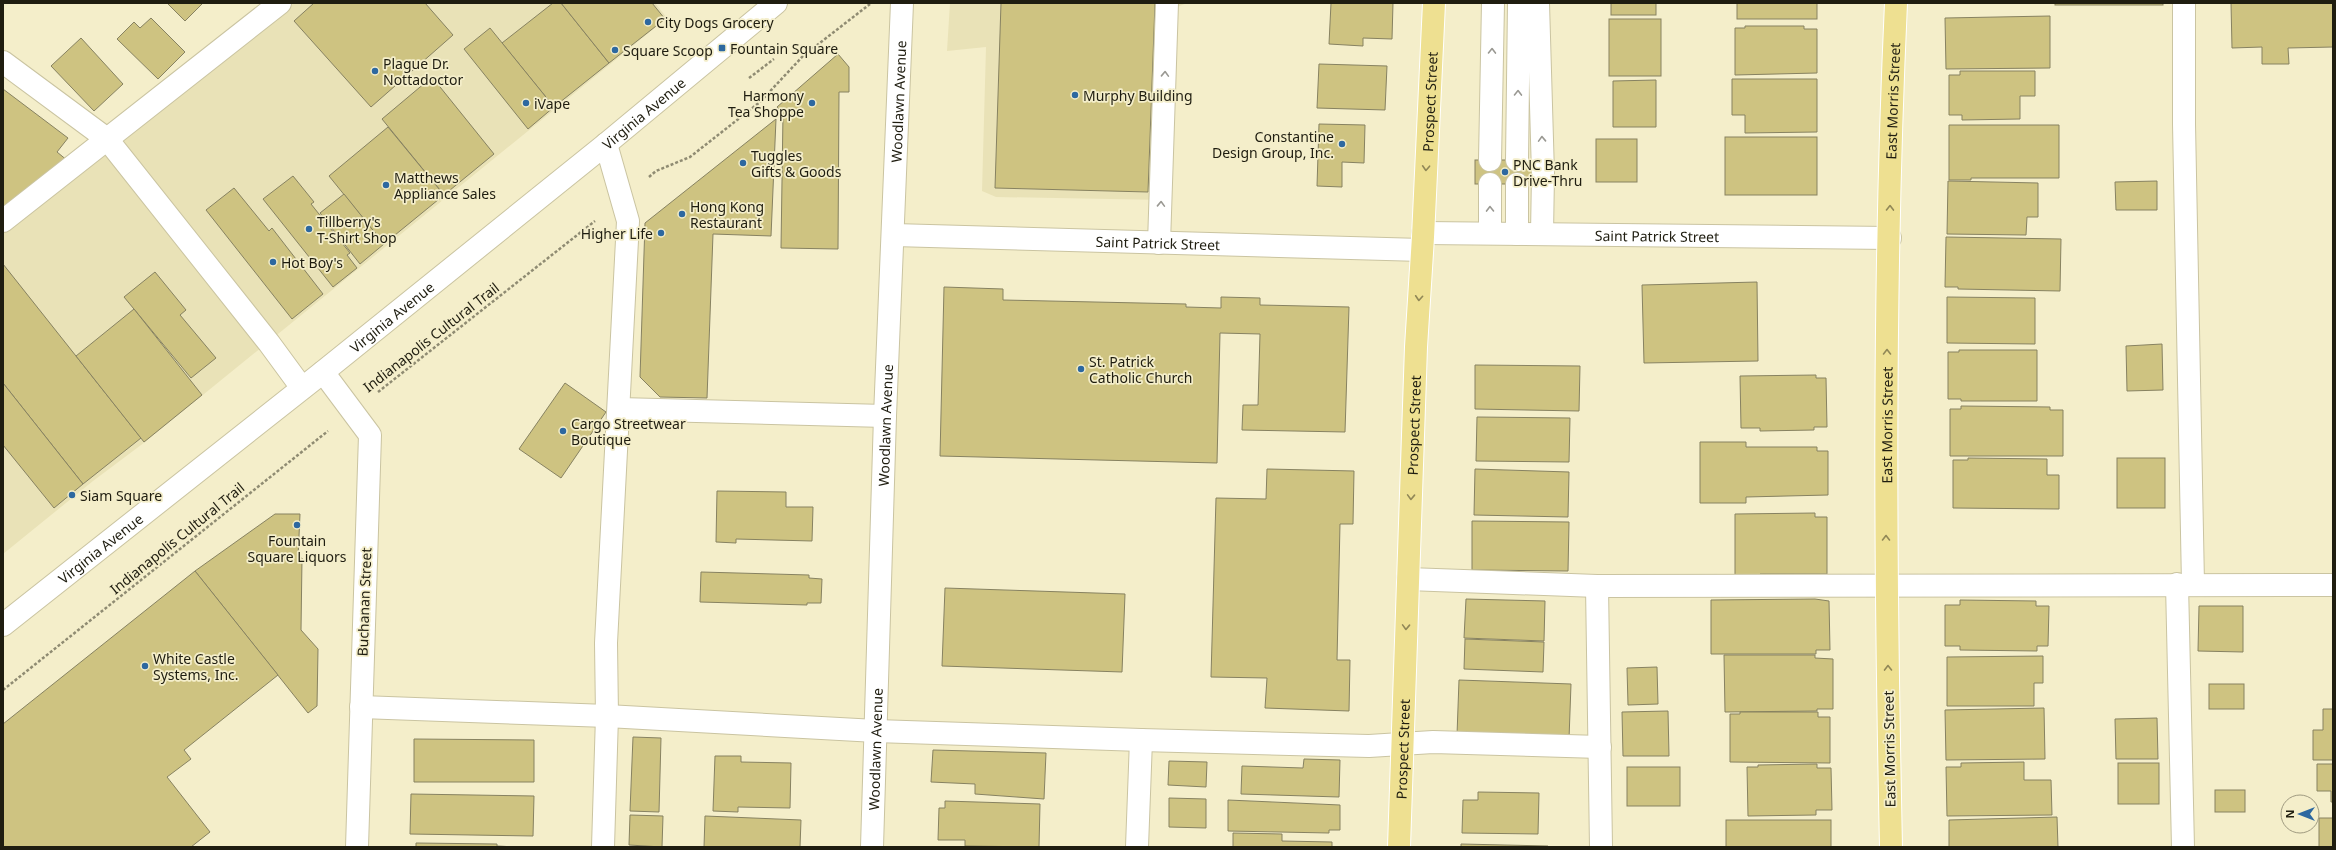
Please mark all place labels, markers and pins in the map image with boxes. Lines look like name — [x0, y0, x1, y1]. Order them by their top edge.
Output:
place label: City Dogs Grocery — [656, 13, 775, 32]
marker: City Dogs Grocery — [643, 17, 653, 27]
place label: Fountain Square — [730, 39, 838, 58]
place label: Square Scoop — [623, 41, 713, 60]
marker: Fountain Square — [717, 43, 727, 53]
marker: Square Scoop — [610, 45, 620, 55]
place label: Plague Dr. Nottadoctor — [383, 54, 463, 89]
marker: Plague Dr. Nottadoctor — [370, 66, 380, 76]
place label: Harmony Tea Shoppe — [728, 86, 805, 121]
place label: Murphy Building — [1083, 86, 1193, 105]
marker: Murphy Building — [1070, 90, 1080, 100]
place label: iVape — [534, 94, 570, 113]
marker: iVape — [521, 98, 531, 108]
marker: Harmony Tea Shoppe — [807, 98, 817, 108]
place label: Constantine Design Group, Inc. — [1212, 127, 1334, 162]
marker: Constantine Design Group, Inc. — [1337, 139, 1347, 149]
place label: Tuggles Gifts & Goods — [751, 146, 842, 181]
place label: PNC Bank Drive-Thru — [1513, 155, 1582, 190]
marker: Tuggles Gifts & Goods — [738, 158, 748, 168]
marker: PNC Bank Drive-Thru — [1500, 167, 1510, 177]
place label: Matthews Appliance Sales — [394, 168, 496, 203]
marker: Matthews Appliance Sales — [381, 180, 391, 190]
place label: Hong Kong Restaurant — [690, 197, 764, 232]
marker: Hong Kong Restaurant — [677, 209, 687, 219]
place label: Tillberry's T-Shirt Shop — [317, 212, 397, 247]
marker: Tillberry's T-Shirt Shop — [304, 224, 314, 234]
place label: Higher Life — [581, 224, 653, 243]
marker: Higher Life — [656, 228, 666, 238]
place label: Hot Boy's — [281, 253, 343, 272]
marker: Hot Boy's — [268, 257, 278, 267]
place label: St. Patrick Catholic Church — [1089, 352, 1193, 387]
marker: St. Patrick Catholic Church — [1076, 364, 1086, 374]
place label: Cargo Streetwear Boutique — [571, 414, 686, 449]
marker: Cargo Streetwear Boutique — [558, 426, 568, 436]
place label: Siam Square — [80, 486, 162, 505]
marker: Siam Square — [67, 490, 77, 500]
marker: Fountain Square Liquors — [292, 520, 302, 530]
place label: Fountain Square Liquors — [247, 531, 347, 566]
place label: White Castle Systems, Inc. — [153, 649, 239, 684]
marker: White Castle Systems, Inc. — [140, 661, 150, 671]

